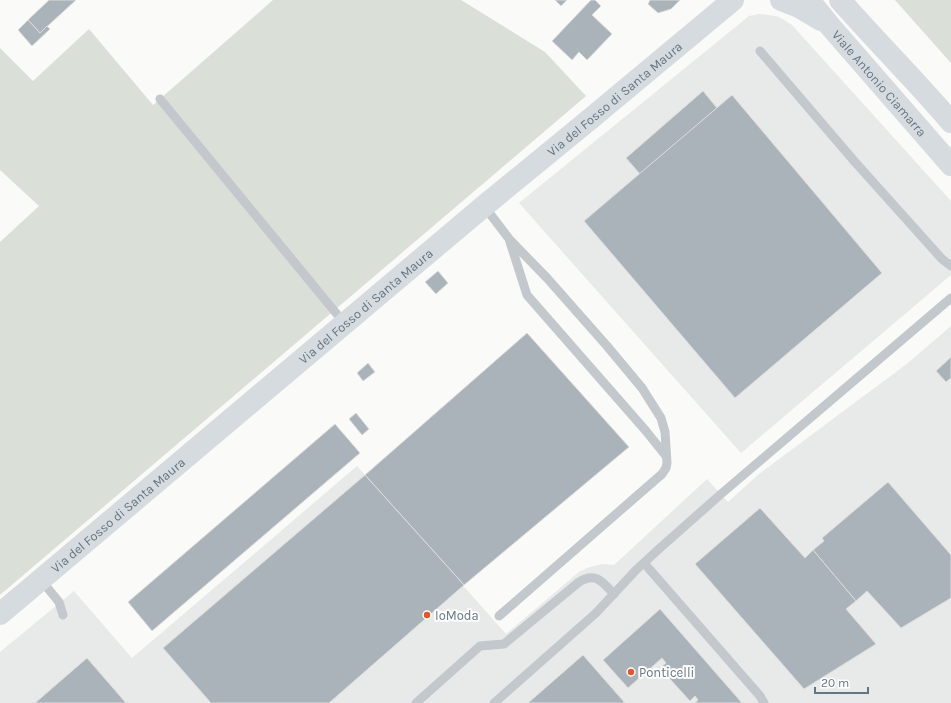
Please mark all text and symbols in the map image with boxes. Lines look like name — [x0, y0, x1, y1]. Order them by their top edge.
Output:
street label: Viale Antonio Ciamarra — [829, 27, 930, 140]
street label: Via del Fosso di Santa Maura — [544, 39, 685, 159]
street label: Via del Fosso di Santa Maura — [296, 246, 436, 367]
street label: Via del Fosso di Santa Maura — [48, 454, 188, 576]
place label: IoModa — [435, 608, 479, 623]
marker: IoModa — [422, 610, 432, 620]
place label: Ponticelli — [639, 665, 694, 680]
marker: Ponticelli — [626, 667, 636, 677]
scale bar — [815, 669, 868, 695]
text: 20 m — [821, 676, 849, 690]

